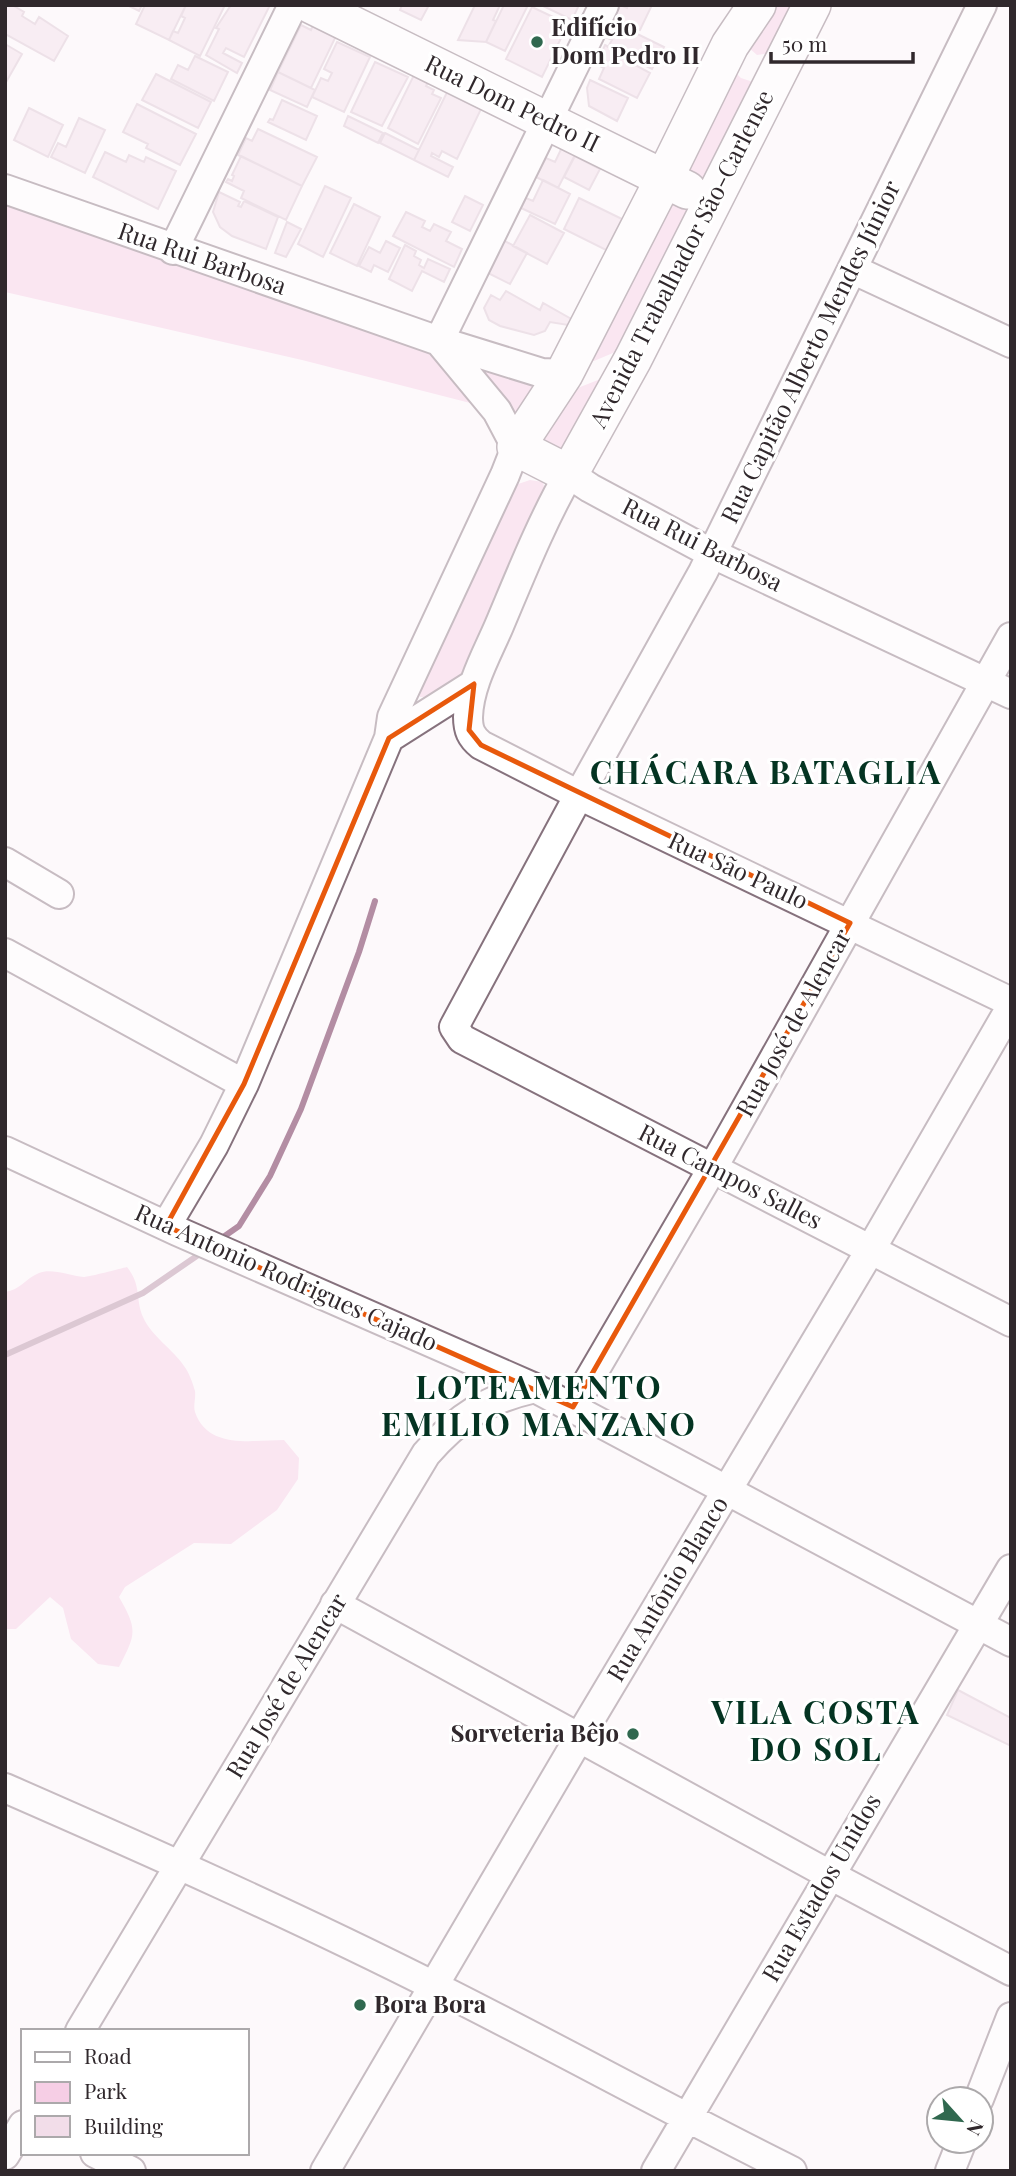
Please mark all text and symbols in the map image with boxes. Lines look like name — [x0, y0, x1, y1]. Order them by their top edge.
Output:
place label: Edifício Dom Pedro II — [551, 10, 700, 70]
scale bar — [771, 21, 913, 65]
text: 50 m — [782, 29, 828, 57]
marker: Edifício Dom Pedro II — [529, 34, 545, 50]
street label: Rua Dom Pedro II — [420, 46, 605, 158]
street label: Avenida Trabalhador São-Carlense — [580, 84, 780, 433]
street label: Rua Capitão Alberto Mendes Júnior — [712, 174, 906, 528]
street label: Rua Rui Barbosa — [114, 213, 291, 301]
street label: Rua Rui Barbosa — [617, 489, 789, 597]
district label: CHÁCARA BATAGLIA — [590, 749, 942, 792]
street label: Rua São Paulo — [664, 823, 814, 916]
street label: Rua José de Alencar — [727, 922, 857, 1122]
street label: Rua Campos Salles — [634, 1115, 828, 1235]
street label: Rua Antonio Rodrigues Cajado — [131, 1195, 443, 1357]
district label: LOTEAMENTO EMILIO MANZANO — [381, 1364, 697, 1444]
street label: Rua Antônio Blanco — [598, 1489, 734, 1686]
street label: Rua José de Alencar — [217, 1586, 353, 1783]
district label: VILA COSTA DO SOL — [710, 1689, 921, 1769]
place label: Sorveteria Bêjo — [450, 1716, 619, 1748]
marker: Sorveteria Bêjo — [625, 1726, 641, 1742]
street label: Rua Estados Unidos — [753, 1787, 887, 1987]
place label: Bora Bora — [374, 1987, 487, 2019]
marker: Bora Bora — [352, 1997, 368, 2013]
legend — [21, 2029, 248, 2155]
text: Road — [84, 2041, 132, 2069]
text: Park — [84, 2076, 128, 2104]
north arrow — [925, 2085, 995, 2155]
text: Building — [84, 2111, 163, 2139]
text: N — [961, 2116, 991, 2140]

